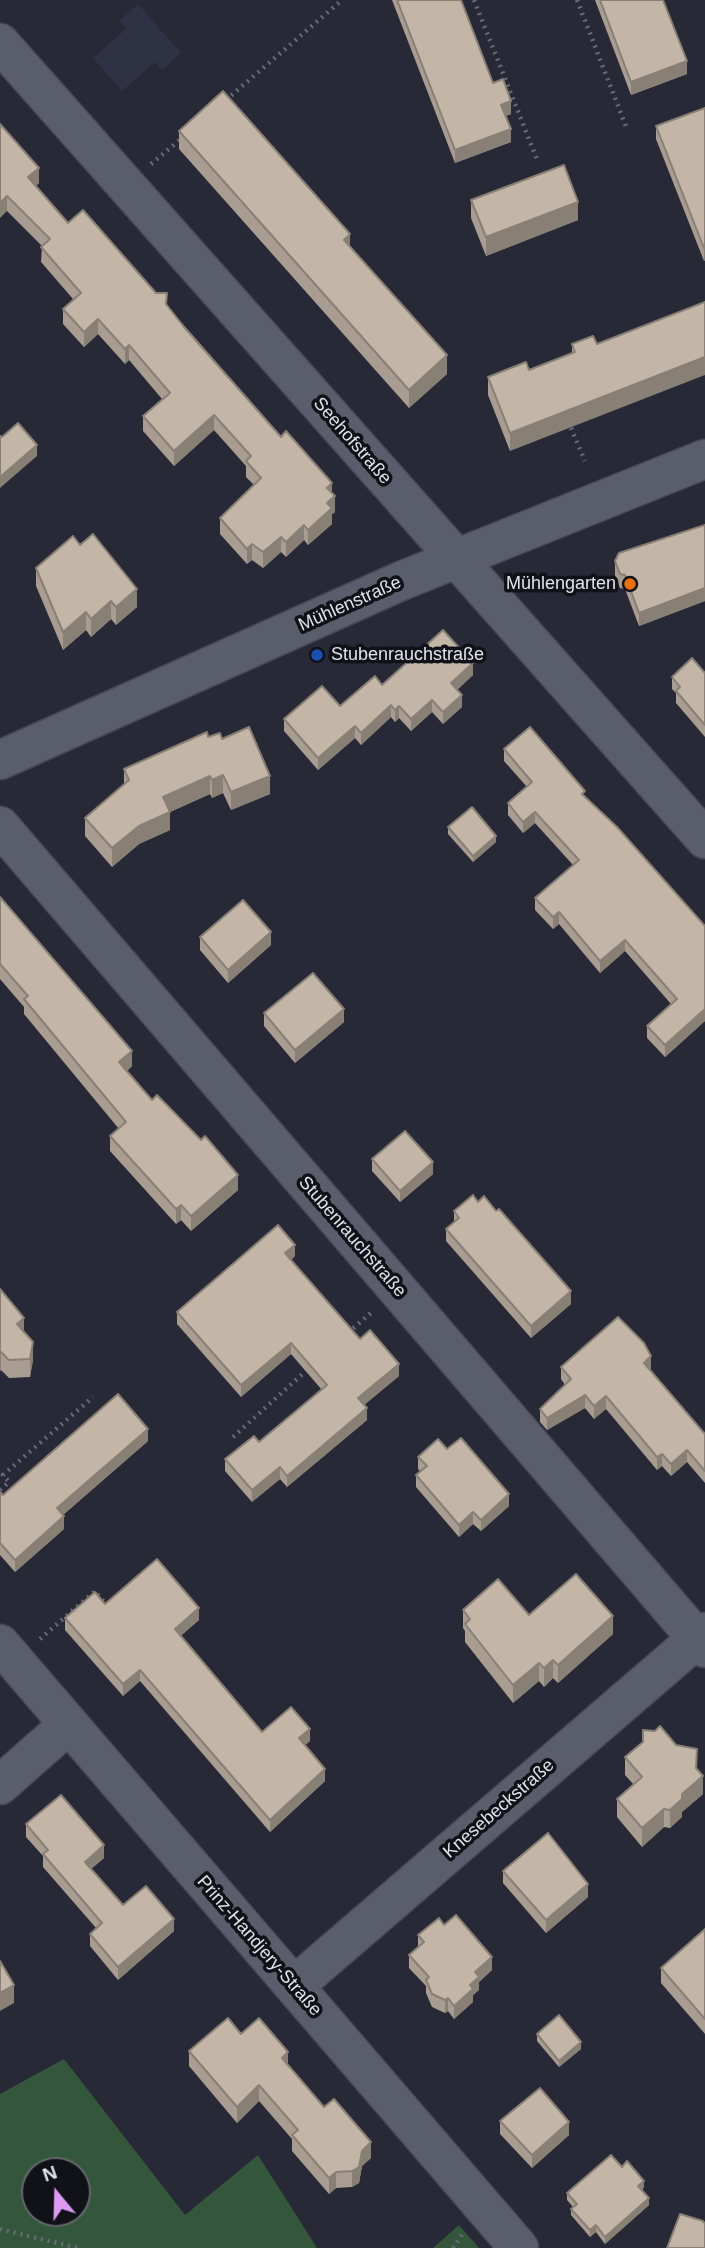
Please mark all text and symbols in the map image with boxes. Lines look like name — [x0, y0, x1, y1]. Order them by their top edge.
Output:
street label: Seehofstraße — [308, 393, 396, 489]
street label: Mühlenstraße — [295, 572, 405, 636]
place label: Mühlengarten — [506, 573, 616, 595]
marker: Mühlengarten — [622, 576, 638, 592]
place label: Stubenrauchstraße — [331, 644, 484, 666]
marker: Stubenrauchstraße — [309, 647, 325, 663]
street label: Stubenrauchstraße — [294, 1172, 410, 1302]
street label: Knesebeckstraße — [439, 1755, 559, 1863]
street label: Prinz-Handjery-Straße — [192, 1871, 326, 2021]
north arrow — [21, 2157, 91, 2227]
text: N — [40, 2161, 60, 2186]

